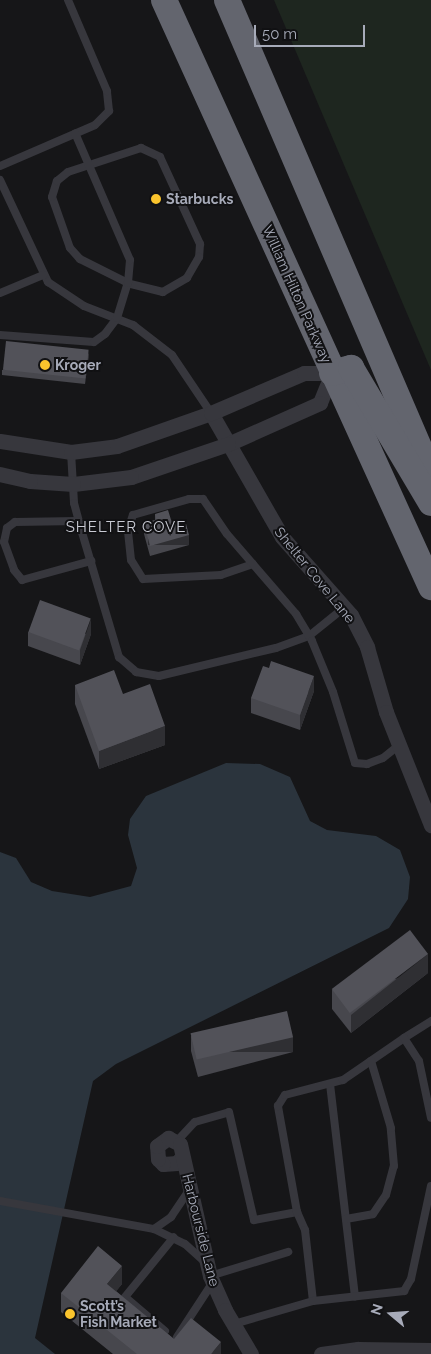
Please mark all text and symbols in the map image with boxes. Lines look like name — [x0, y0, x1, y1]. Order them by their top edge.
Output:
scale bar — [256, 15, 367, 47]
text: 50 m — [262, 25, 297, 43]
place label: Starbucks — [166, 191, 233, 207]
marker: Starbucks — [150, 193, 162, 205]
street label: William Hilton Parkway — [259, 223, 335, 365]
place label: Kroger — [55, 357, 101, 373]
marker: Kroger — [39, 359, 51, 371]
district label: SHELTER COVE — [64, 519, 188, 537]
street label: Shelter Cove Lane — [271, 524, 359, 626]
street label: Harbourside Lane — [179, 1172, 223, 1288]
north arrow — [366, 1289, 416, 1339]
place label: Scott’s Fish Market — [80, 1298, 157, 1330]
text: N — [367, 1302, 386, 1317]
marker: Scott’s Fish Market — [64, 1308, 76, 1320]

